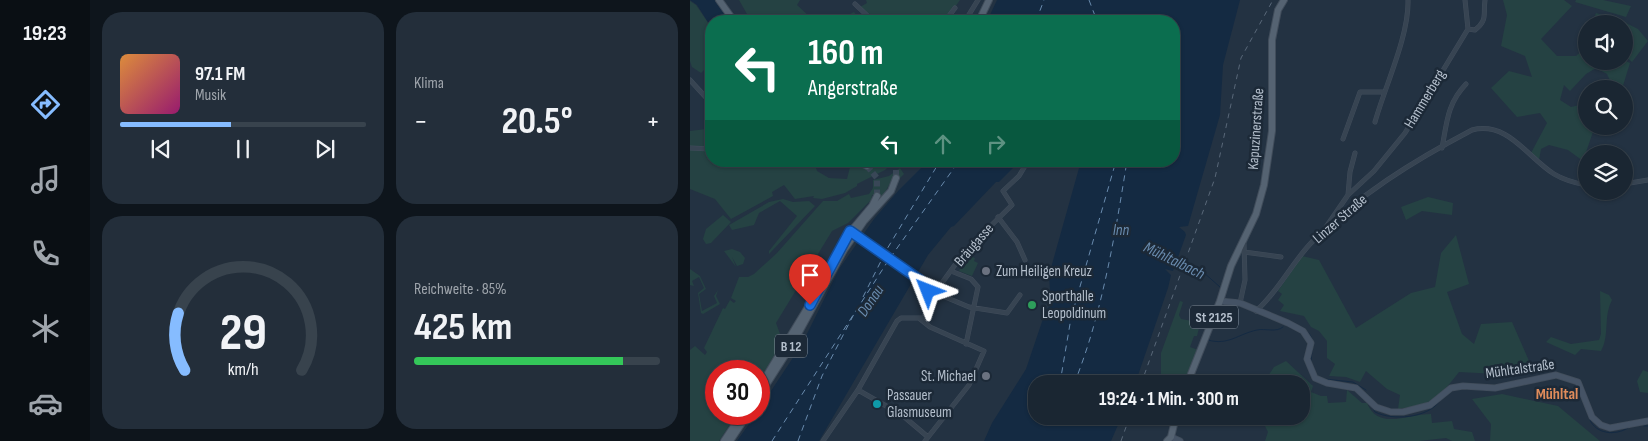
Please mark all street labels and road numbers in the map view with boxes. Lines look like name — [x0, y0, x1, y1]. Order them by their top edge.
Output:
street label: Hammerberg — [1400, 66, 1450, 132]
street label: Kapuzinerstraße — [1244, 88, 1268, 170]
street label: Linzer Straße — [1309, 190, 1371, 248]
street label: Bräugasse — [950, 220, 998, 270]
road number: St 2125 — [1190, 306, 1238, 328]
road number: B 12 — [775, 334, 807, 358]
street label: Mühltalstraße — [1484, 355, 1556, 383]

